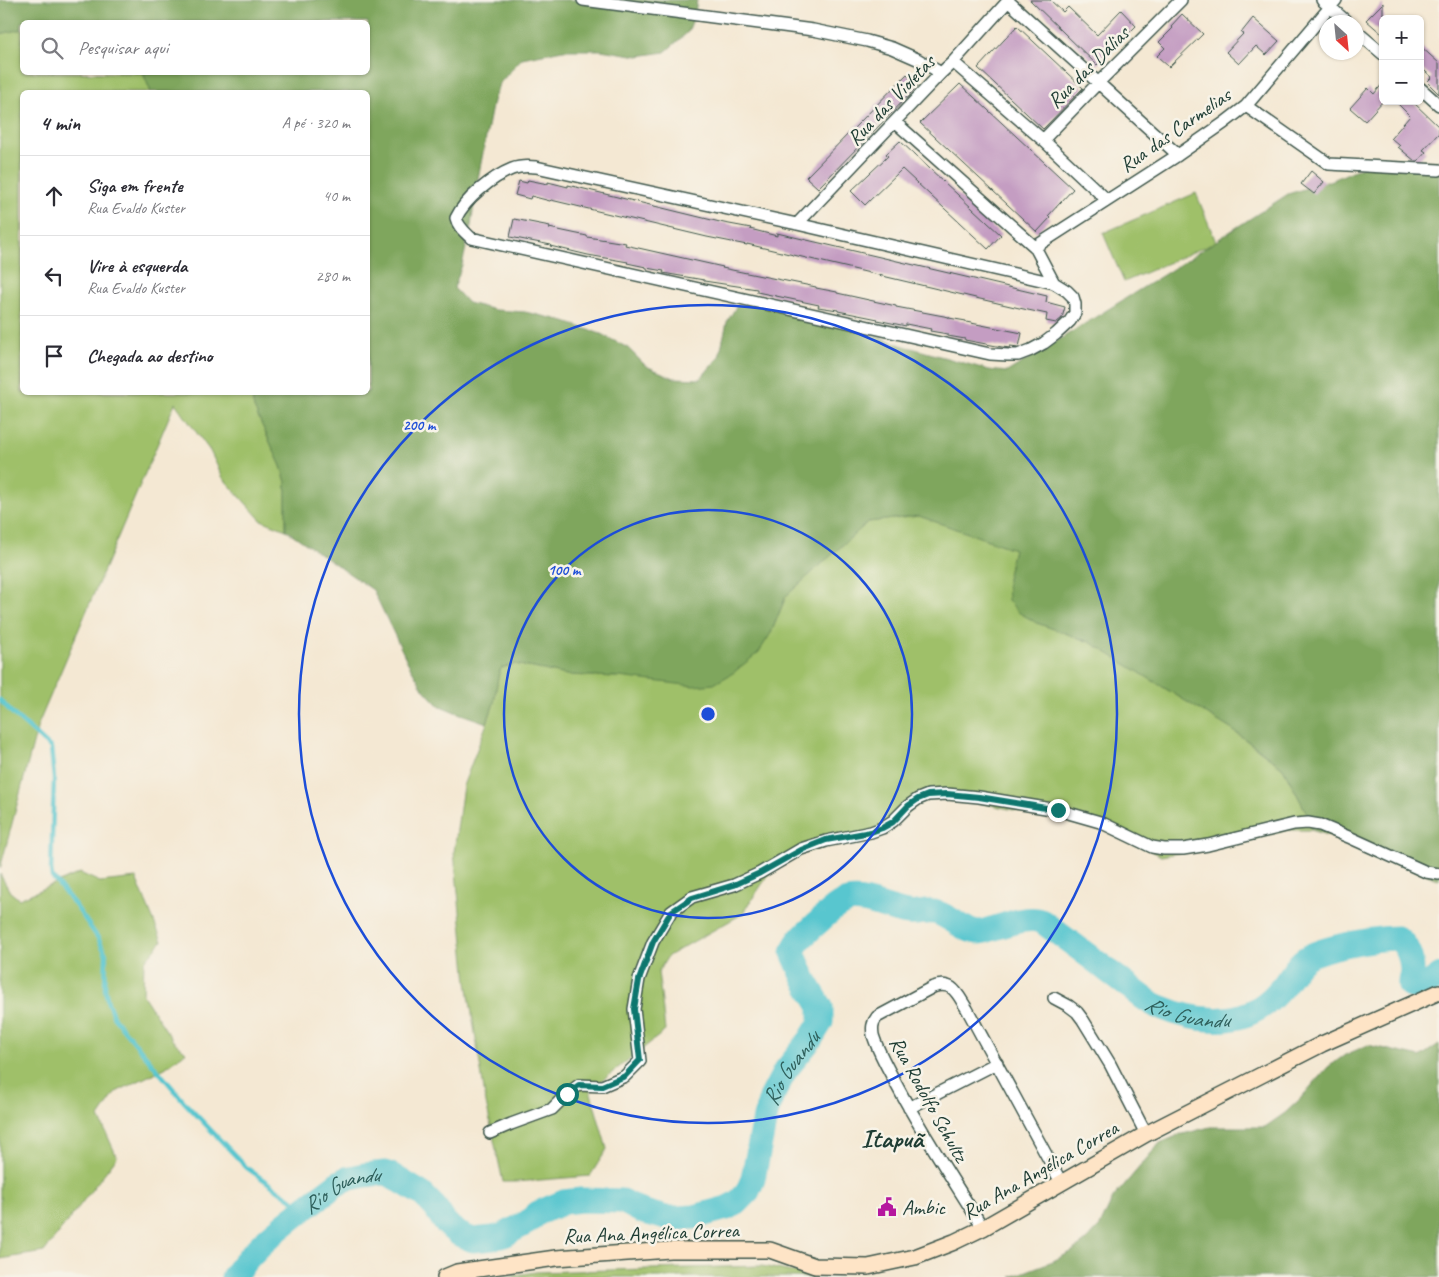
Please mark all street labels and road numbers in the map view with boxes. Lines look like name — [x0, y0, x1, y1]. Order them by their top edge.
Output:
street label: Rua das Dálias — [1042, 19, 1136, 113]
street label: Rua das Violetas — [841, 48, 942, 151]
street label: Rua das Carmelias — [1114, 81, 1237, 178]
street label: Rua Rodolfo Schultz — [884, 1032, 975, 1168]
street label: Rua Ana Angélica Correa — [957, 1114, 1124, 1225]
street label: Rua Ana Angélica Correa — [563, 1217, 741, 1249]

